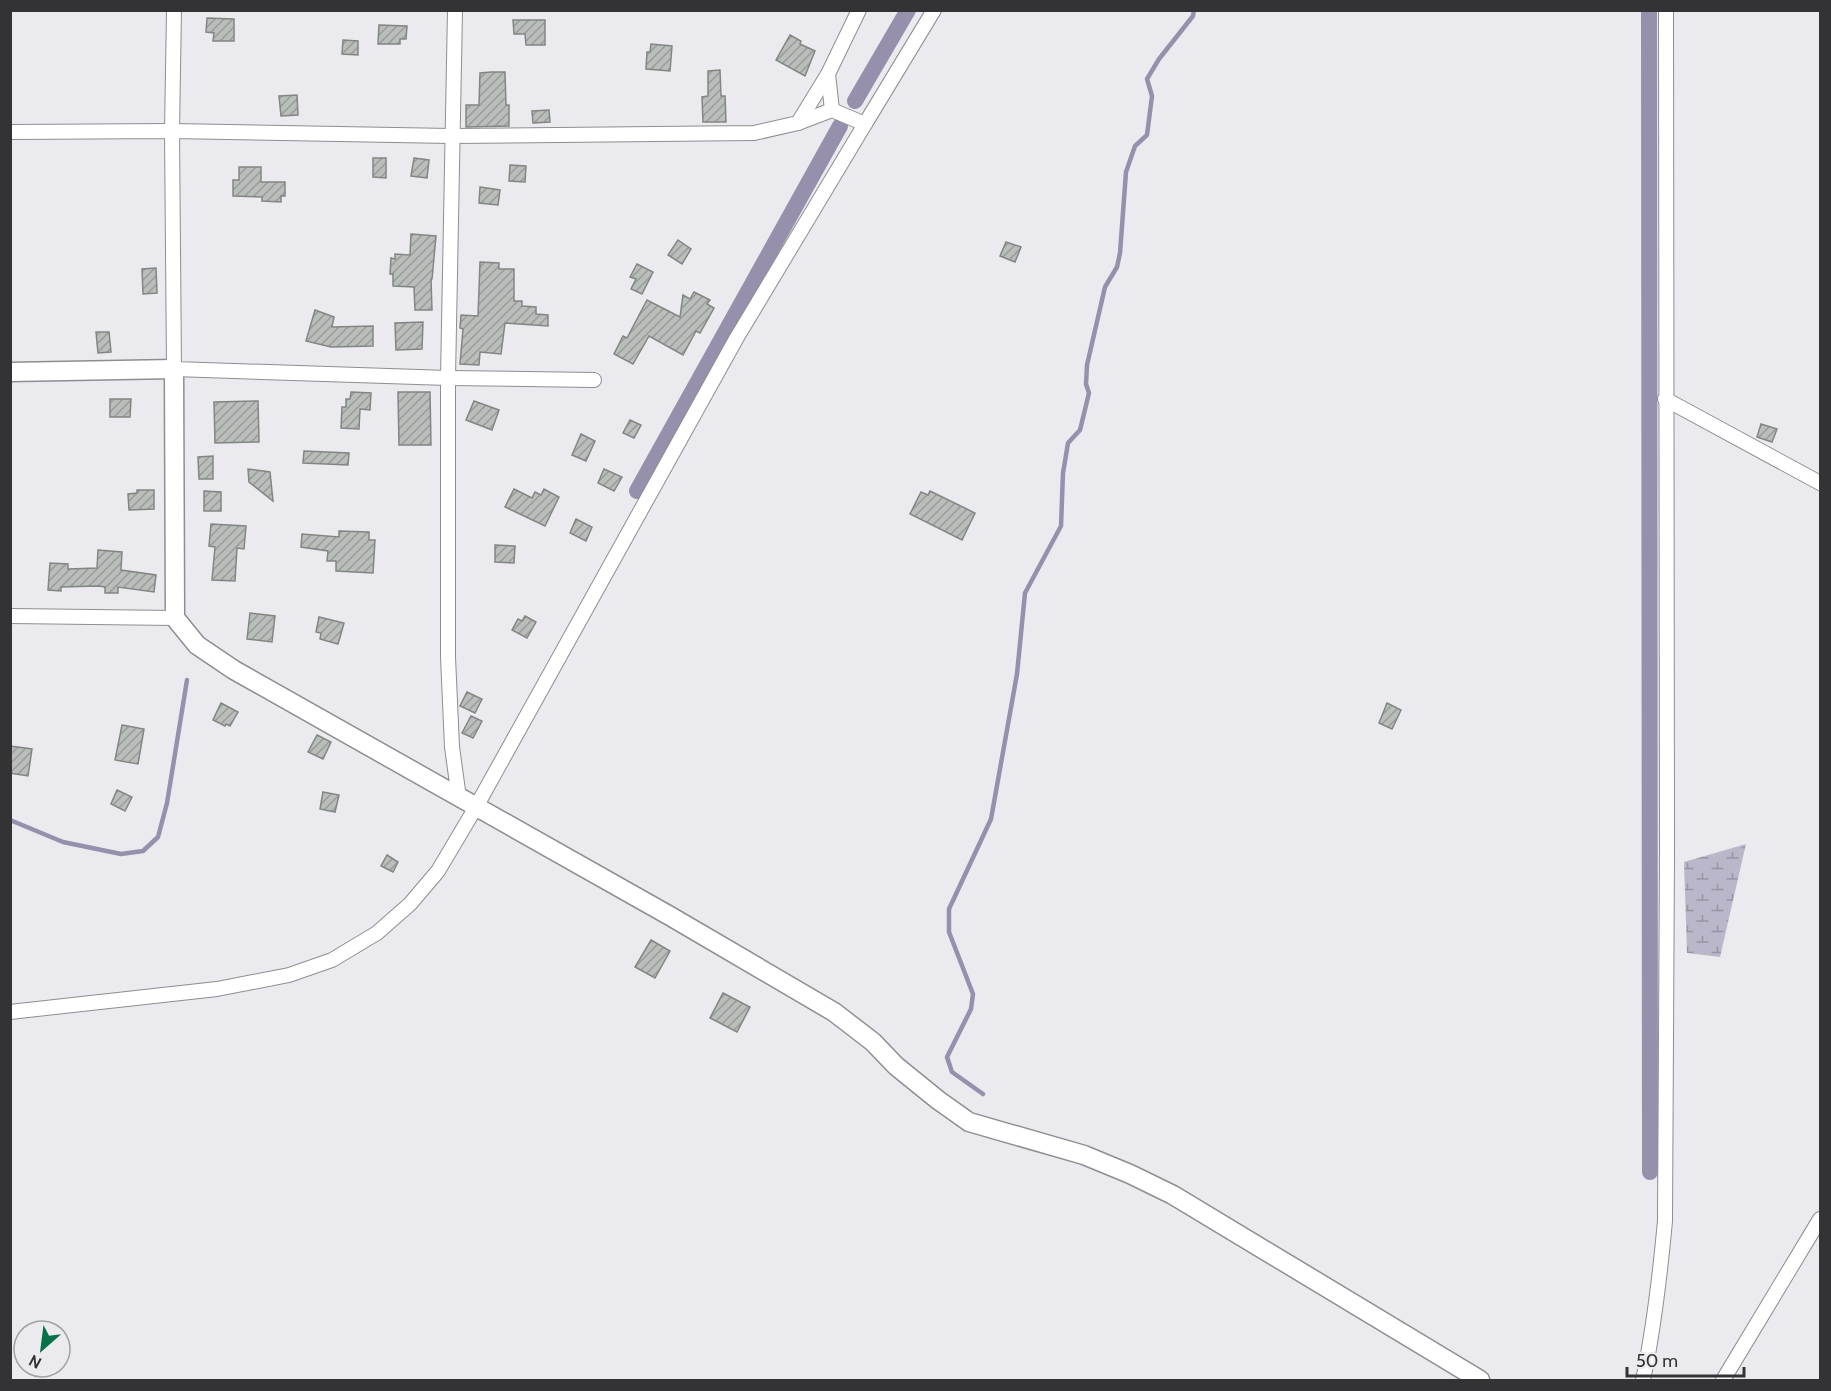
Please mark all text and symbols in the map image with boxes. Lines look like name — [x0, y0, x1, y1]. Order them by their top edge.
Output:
north arrow — [12, 1319, 72, 1379]
scale bar — [1627, 1340, 1744, 1378]
text: 50 m — [1636, 1350, 1678, 1372]
text: N — [26, 1351, 45, 1373]

